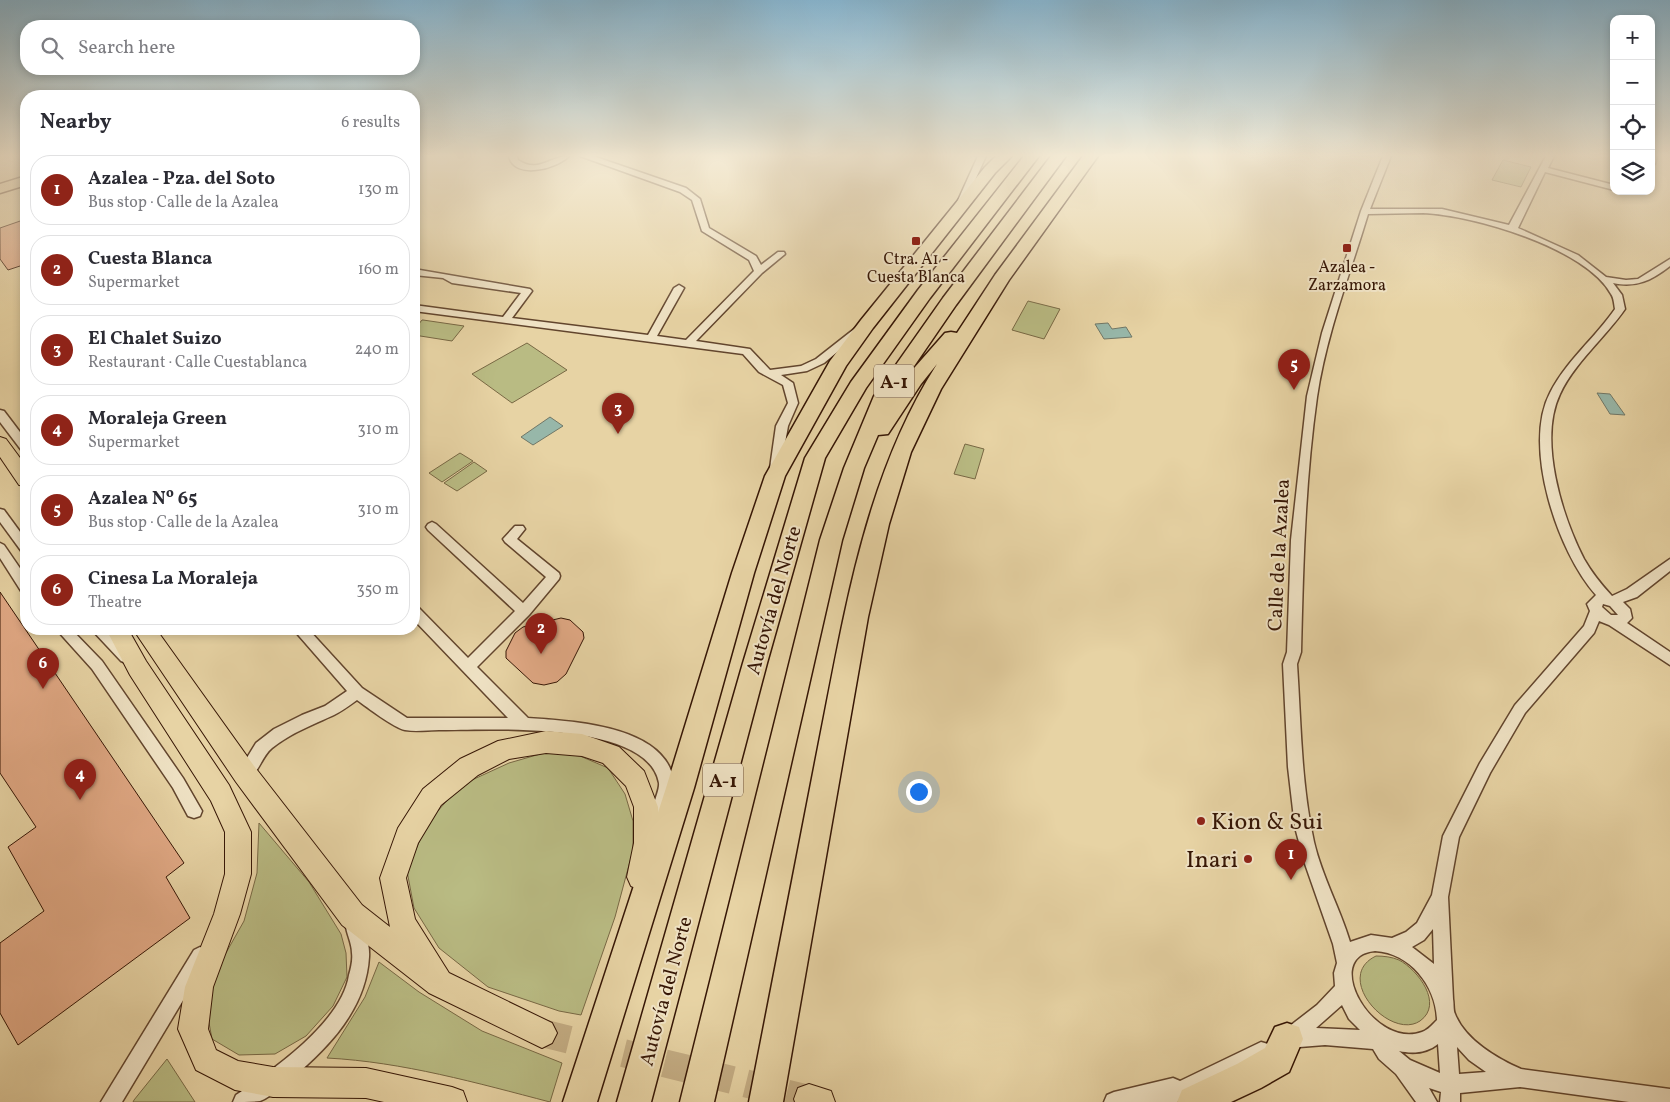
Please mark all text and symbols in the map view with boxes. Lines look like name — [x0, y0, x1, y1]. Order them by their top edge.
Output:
map controls — [1610, 15, 1655, 195]
button: + — [1610, 15, 1655, 60]
search box — [20, 20, 420, 75]
icon: search — [38, 34, 66, 62]
text: Search here — [78, 35, 175, 61]
button: − — [1610, 60, 1655, 105]
button: locate — [1610, 105, 1655, 150]
text: Nearby — [40, 108, 111, 137]
text: 6 results — [341, 112, 400, 134]
button: layers — [1610, 150, 1655, 195]
text: Azalea - Pza. del Soto — [88, 166, 275, 192]
text: 1 — [54, 179, 60, 201]
text: 130 m — [358, 179, 399, 201]
text: Bus stop · Calle de la Azalea — [88, 192, 279, 214]
marker: Ctra. A1 - Cuesta Blanca — [910, 235, 922, 247]
marker: Azalea - Zarzamora — [1341, 242, 1353, 254]
text: Cuesta Blanca — [88, 246, 212, 272]
place label: Ctra. A1 - Cuesta Blanca — [867, 249, 965, 289]
place label: Azalea - Zarzamora — [1308, 257, 1386, 297]
text: 2 — [53, 259, 61, 281]
text: 160 m — [358, 259, 399, 281]
text: Supermarket — [88, 272, 180, 294]
text: El Chalet Suizo — [88, 326, 222, 352]
text: 3 — [53, 339, 61, 361]
text: 240 m — [355, 339, 399, 361]
pin: 5 — [1278, 349, 1310, 390]
text: Restaurant · Calle Cuestablanca — [88, 352, 307, 374]
road number: A-1 — [874, 364, 914, 398]
pin: 3 — [602, 393, 634, 434]
text: Moraleja Green — [88, 406, 227, 432]
text: 4 — [52, 419, 62, 441]
text: 310 m — [358, 419, 399, 441]
text: Supermarket — [88, 432, 180, 454]
street label: Calle de la Azalea — [1262, 478, 1298, 632]
text: Azalea Nº 65 — [88, 486, 197, 512]
text: 5 — [53, 499, 61, 521]
text: 310 m — [358, 499, 399, 521]
text: Bus stop · Calle de la Azalea — [88, 512, 279, 534]
street label: Autovía del Norte — [740, 523, 810, 678]
text: Cinesa La Moraleja — [88, 566, 258, 592]
text: 6 — [53, 579, 61, 601]
text: 350 m — [356, 579, 399, 601]
text: Theatre — [88, 592, 142, 614]
pin: 2 — [525, 613, 557, 654]
pin: 6 — [27, 648, 59, 689]
pin: 4 — [64, 759, 96, 800]
road number: A-1 — [703, 764, 743, 796]
your location — [906, 779, 932, 805]
place label: Kion & Sui — [1211, 806, 1323, 840]
marker: Kion & Sui — [1195, 815, 1207, 827]
pin: 1 — [1275, 839, 1307, 880]
place label: Inari — [1186, 844, 1238, 878]
marker: Inari — [1242, 853, 1254, 865]
street label: Autovía del Norte — [634, 914, 700, 1069]

